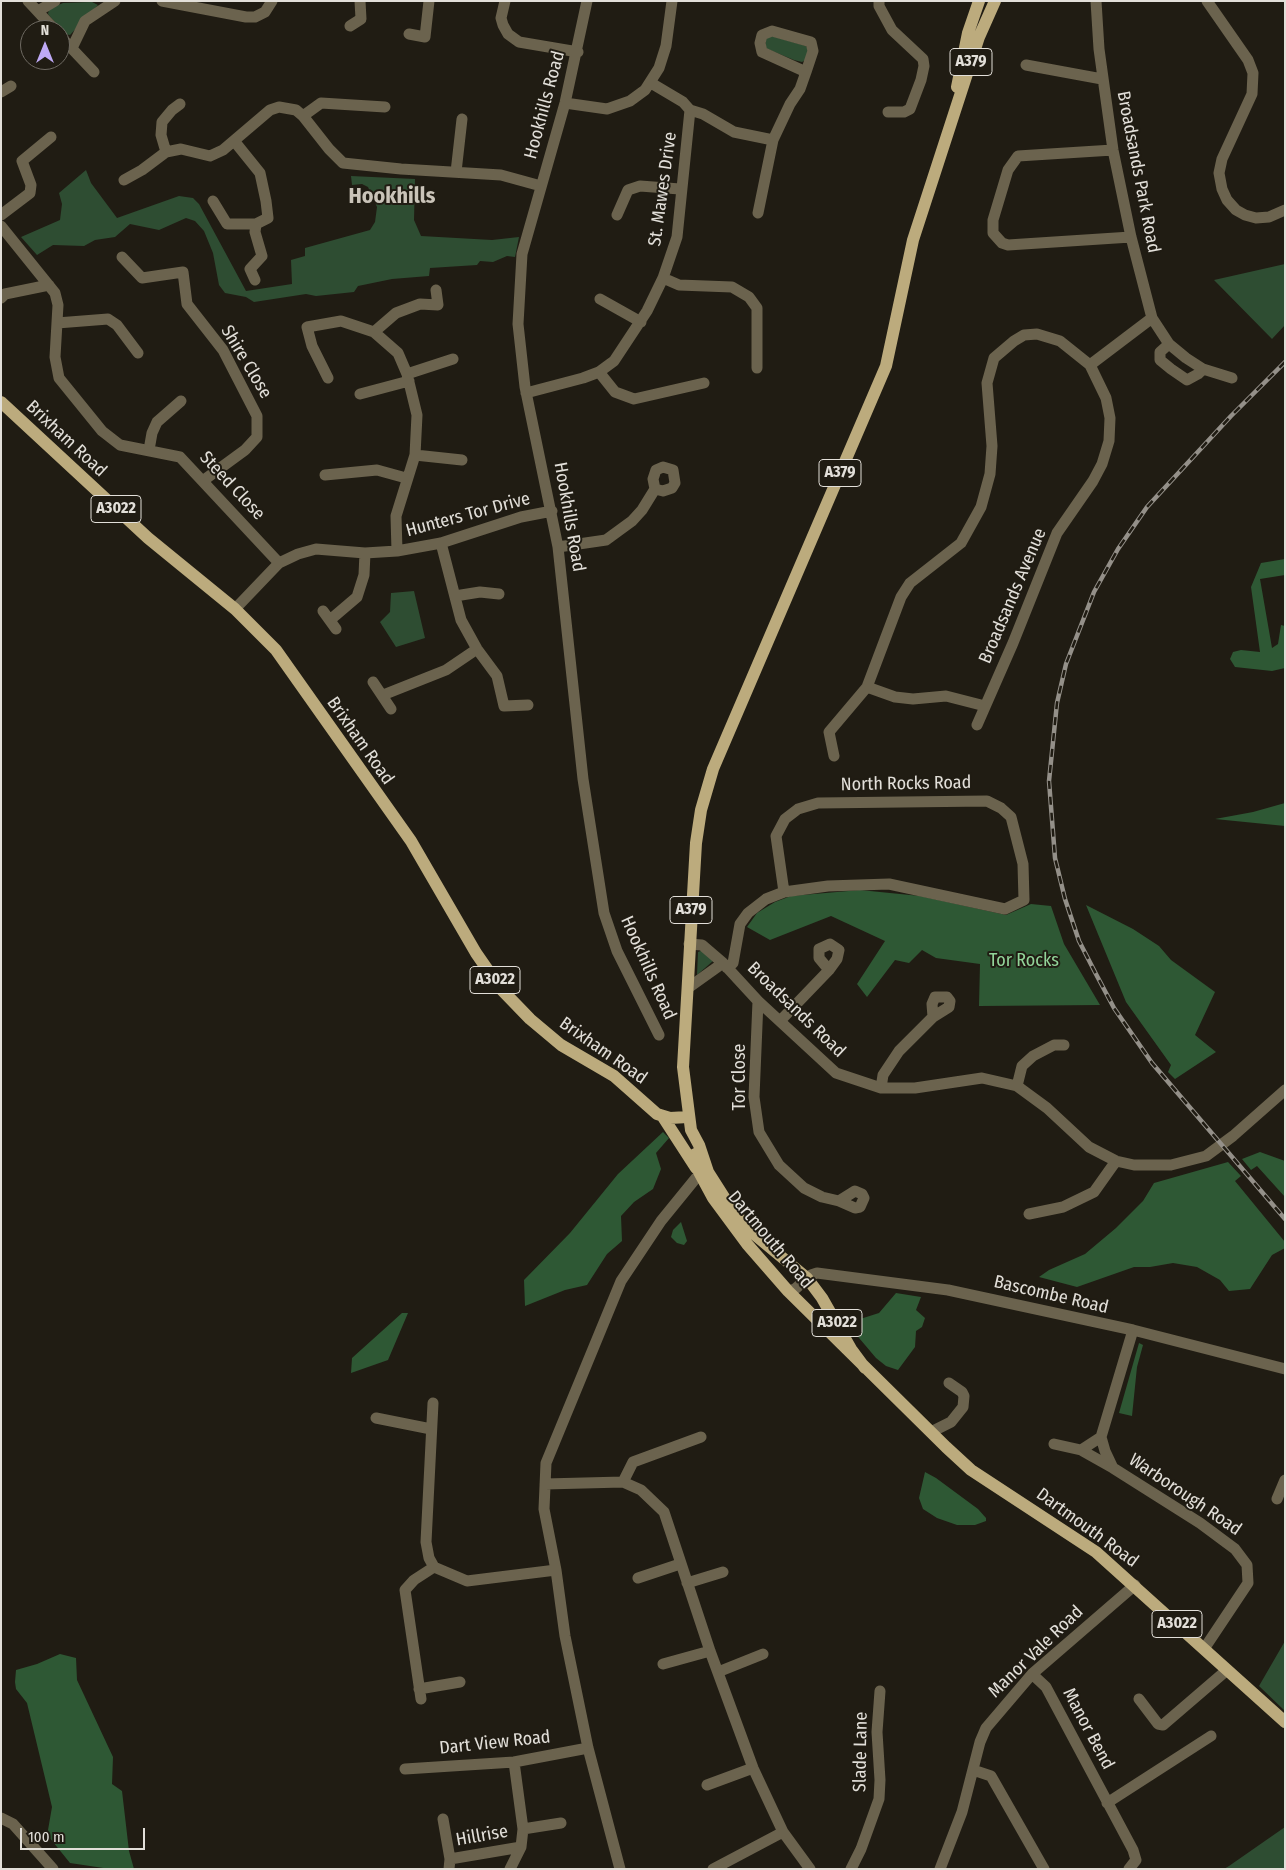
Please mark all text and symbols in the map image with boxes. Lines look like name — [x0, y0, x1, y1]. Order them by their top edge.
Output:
north arrow — [20, 20, 70, 70]
text: N — [41, 22, 49, 39]
road number: A379 — [950, 48, 992, 76]
street label: Hookhills Road — [520, 49, 570, 161]
street label: Broadsands Park Road — [1112, 89, 1164, 255]
street label: St. Mawes Drive — [644, 130, 682, 248]
district label: Hookhills — [349, 184, 435, 210]
street label: Shire Close — [216, 321, 276, 403]
street label: Brixham Road — [21, 396, 111, 482]
street label: Steed Close — [195, 447, 269, 525]
road number: A379 — [819, 459, 861, 486]
street label: Hookhills Road — [549, 460, 589, 574]
street label: Hunters Tor Drive — [404, 488, 532, 542]
road number: A3022 — [91, 496, 141, 522]
street label: Broadsands Avenue — [975, 525, 1051, 667]
street label: Brixham Road — [322, 693, 398, 789]
street label: North Rocks Road — [841, 772, 971, 796]
road number: A379 — [670, 896, 712, 924]
street label: Hookhills Road — [616, 913, 680, 1023]
park label: Tor Rocks — [989, 950, 1059, 972]
street label: Broadsands Road — [742, 958, 850, 1062]
road number: A3022 — [470, 966, 520, 994]
street label: Brixham Road — [555, 1013, 651, 1089]
street label: Tor Close — [729, 1044, 751, 1110]
street label: Dartmouth Road — [723, 1187, 817, 1293]
street label: Bascombe Road — [992, 1271, 1110, 1319]
road number: A3022 — [812, 1310, 862, 1336]
street label: Warborough Road — [1125, 1449, 1245, 1541]
street label: Dartmouth Road — [1032, 1484, 1142, 1572]
street label: Manor Vale Road — [984, 1601, 1088, 1703]
road number: A3022 — [1152, 1610, 1202, 1638]
street label: Manor Bend — [1058, 1685, 1118, 1773]
street label: Slade Lane — [850, 1712, 872, 1792]
street label: Dart View Road — [438, 1726, 552, 1760]
scale bar — [22, 1818, 148, 1850]
street label: Hillrise — [454, 1821, 510, 1851]
text: 100 m — [28, 1828, 65, 1846]

